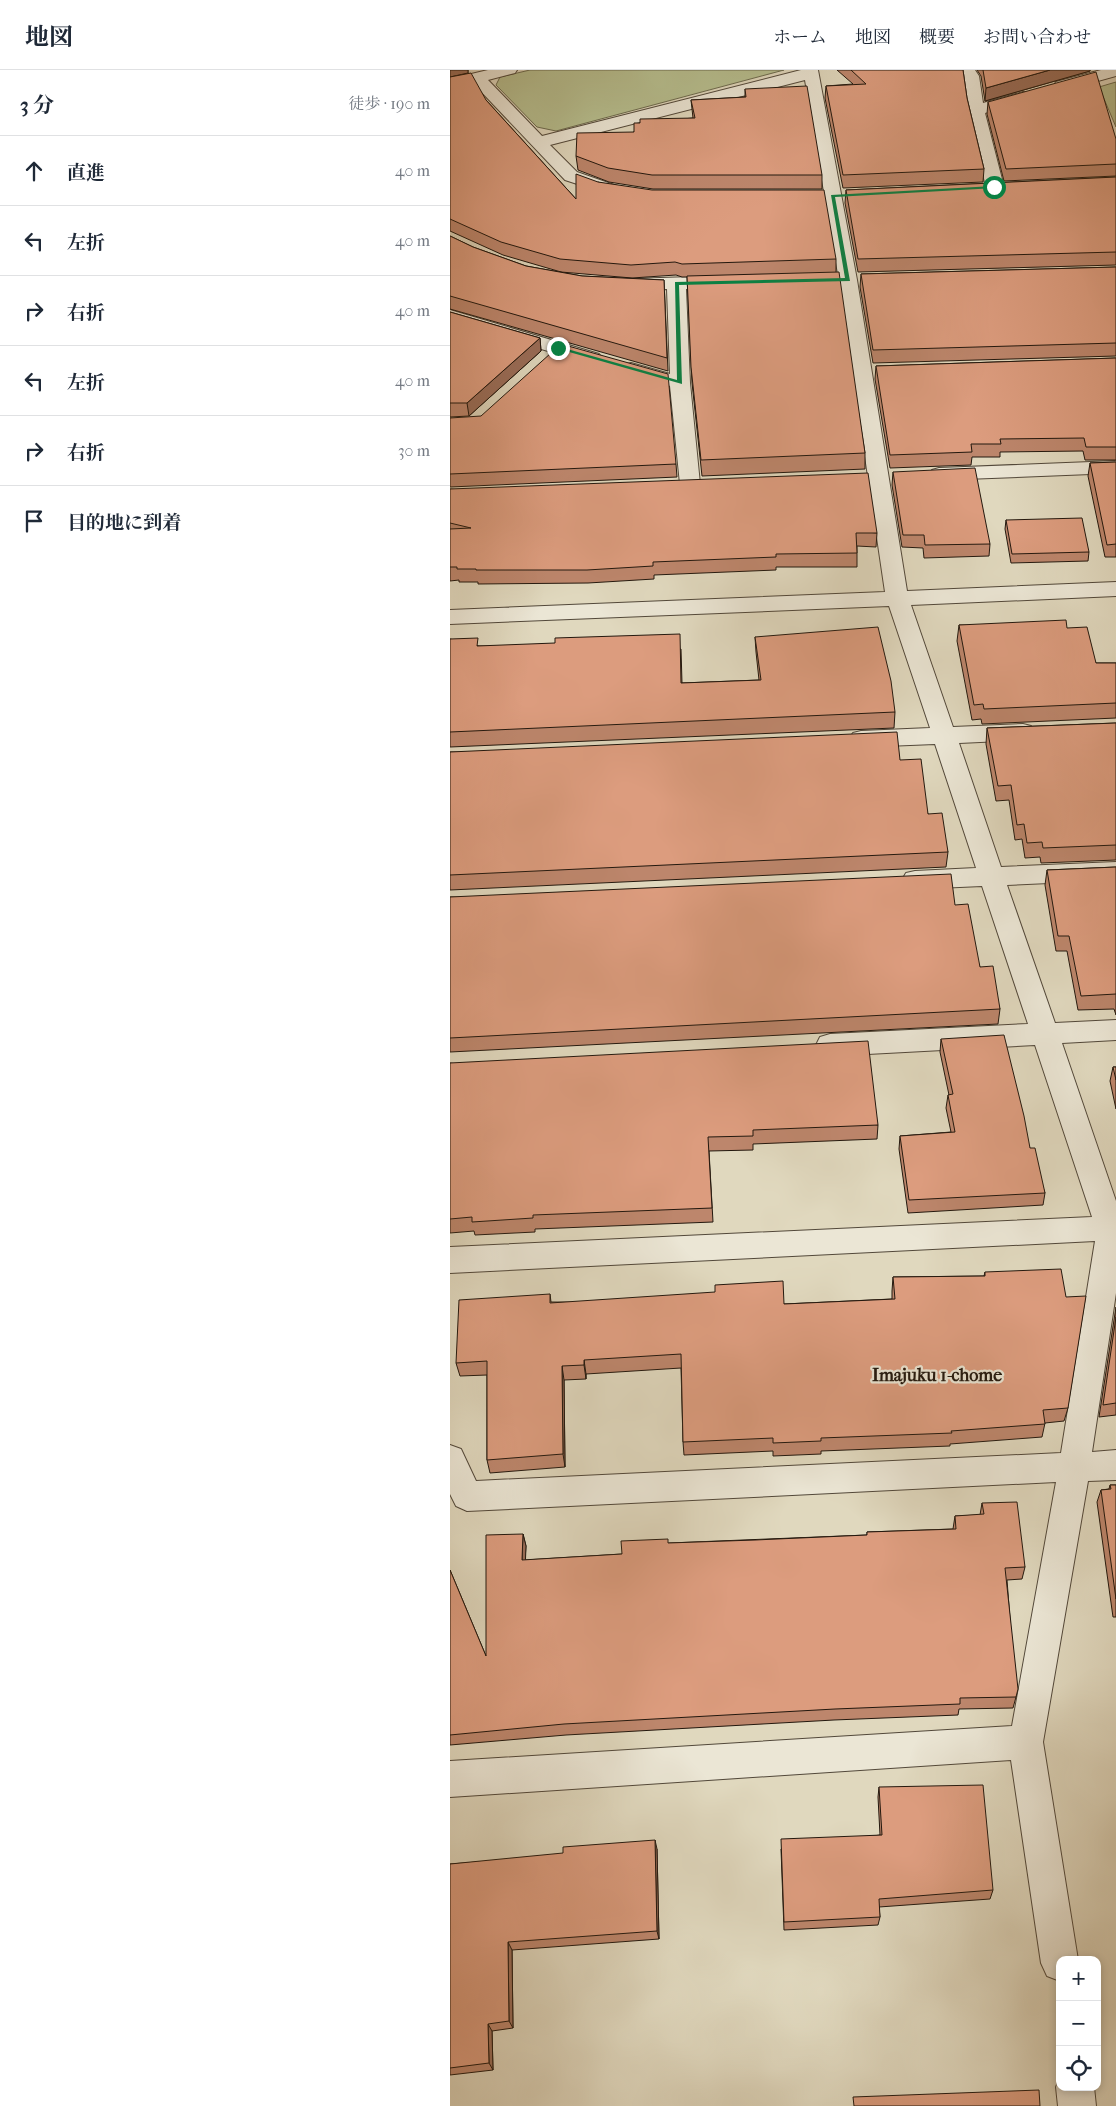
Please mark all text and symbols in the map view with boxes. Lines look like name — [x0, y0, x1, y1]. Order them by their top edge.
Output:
text: 地図 — [25, 23, 73, 51]
text: ホーム — [773, 27, 827, 48]
text: 地図 — [855, 27, 891, 48]
text: 概要 — [919, 27, 955, 48]
text: お問い合わせ — [983, 27, 1091, 48]
text: 3 分 — [20, 93, 54, 117]
text: 徒歩 · 190 m — [348, 94, 430, 113]
icon: ahead — [20, 157, 48, 185]
text: 40 m — [395, 161, 430, 180]
text: 直進 — [67, 162, 105, 184]
route start — [983, 176, 1006, 199]
icon: left — [20, 227, 48, 255]
text: 40 m — [395, 231, 430, 250]
text: 左折 — [67, 232, 105, 254]
icon: right — [20, 297, 48, 325]
text: 40 m — [395, 301, 430, 320]
text: 右折 — [67, 302, 105, 324]
route end — [547, 337, 570, 360]
icon: left — [20, 367, 48, 395]
text: 40 m — [395, 371, 430, 390]
text: 左折 — [67, 372, 105, 394]
icon: right — [20, 437, 48, 465]
text: 30 m — [398, 441, 430, 460]
text: 右折 — [67, 442, 105, 464]
icon: arrive — [20, 507, 48, 535]
text: 目的地に到着 — [67, 512, 181, 534]
district label: Imajuku 1-chome — [872, 1365, 1002, 1386]
map controls — [1056, 1956, 1101, 2091]
button: + — [1056, 1956, 1101, 2001]
button: − — [1056, 2001, 1101, 2046]
button: locate — [1056, 2046, 1101, 2091]

